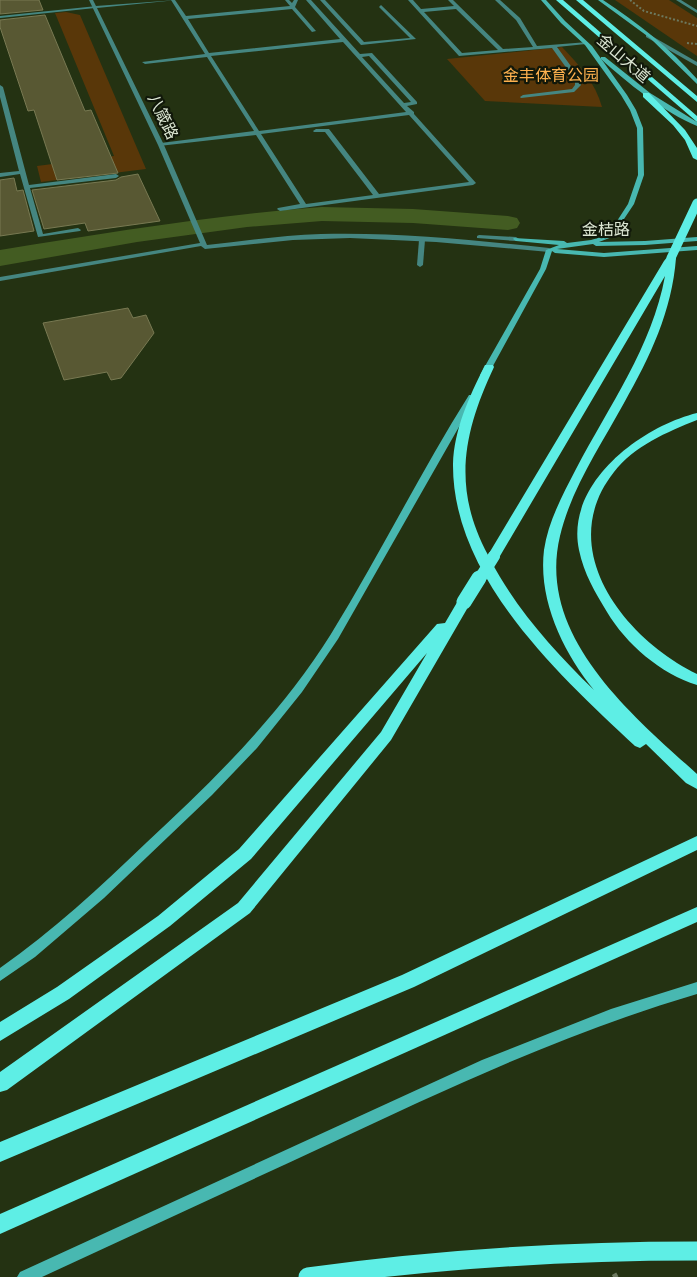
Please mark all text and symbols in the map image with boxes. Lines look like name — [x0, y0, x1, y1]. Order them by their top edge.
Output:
street label: 金山大道 — [593, 31, 653, 87]
park label: 金丰体育公园 — [503, 67, 599, 86]
street label: 八箴路 — [143, 91, 181, 143]
street label: 金桔路 — [582, 221, 630, 240]

